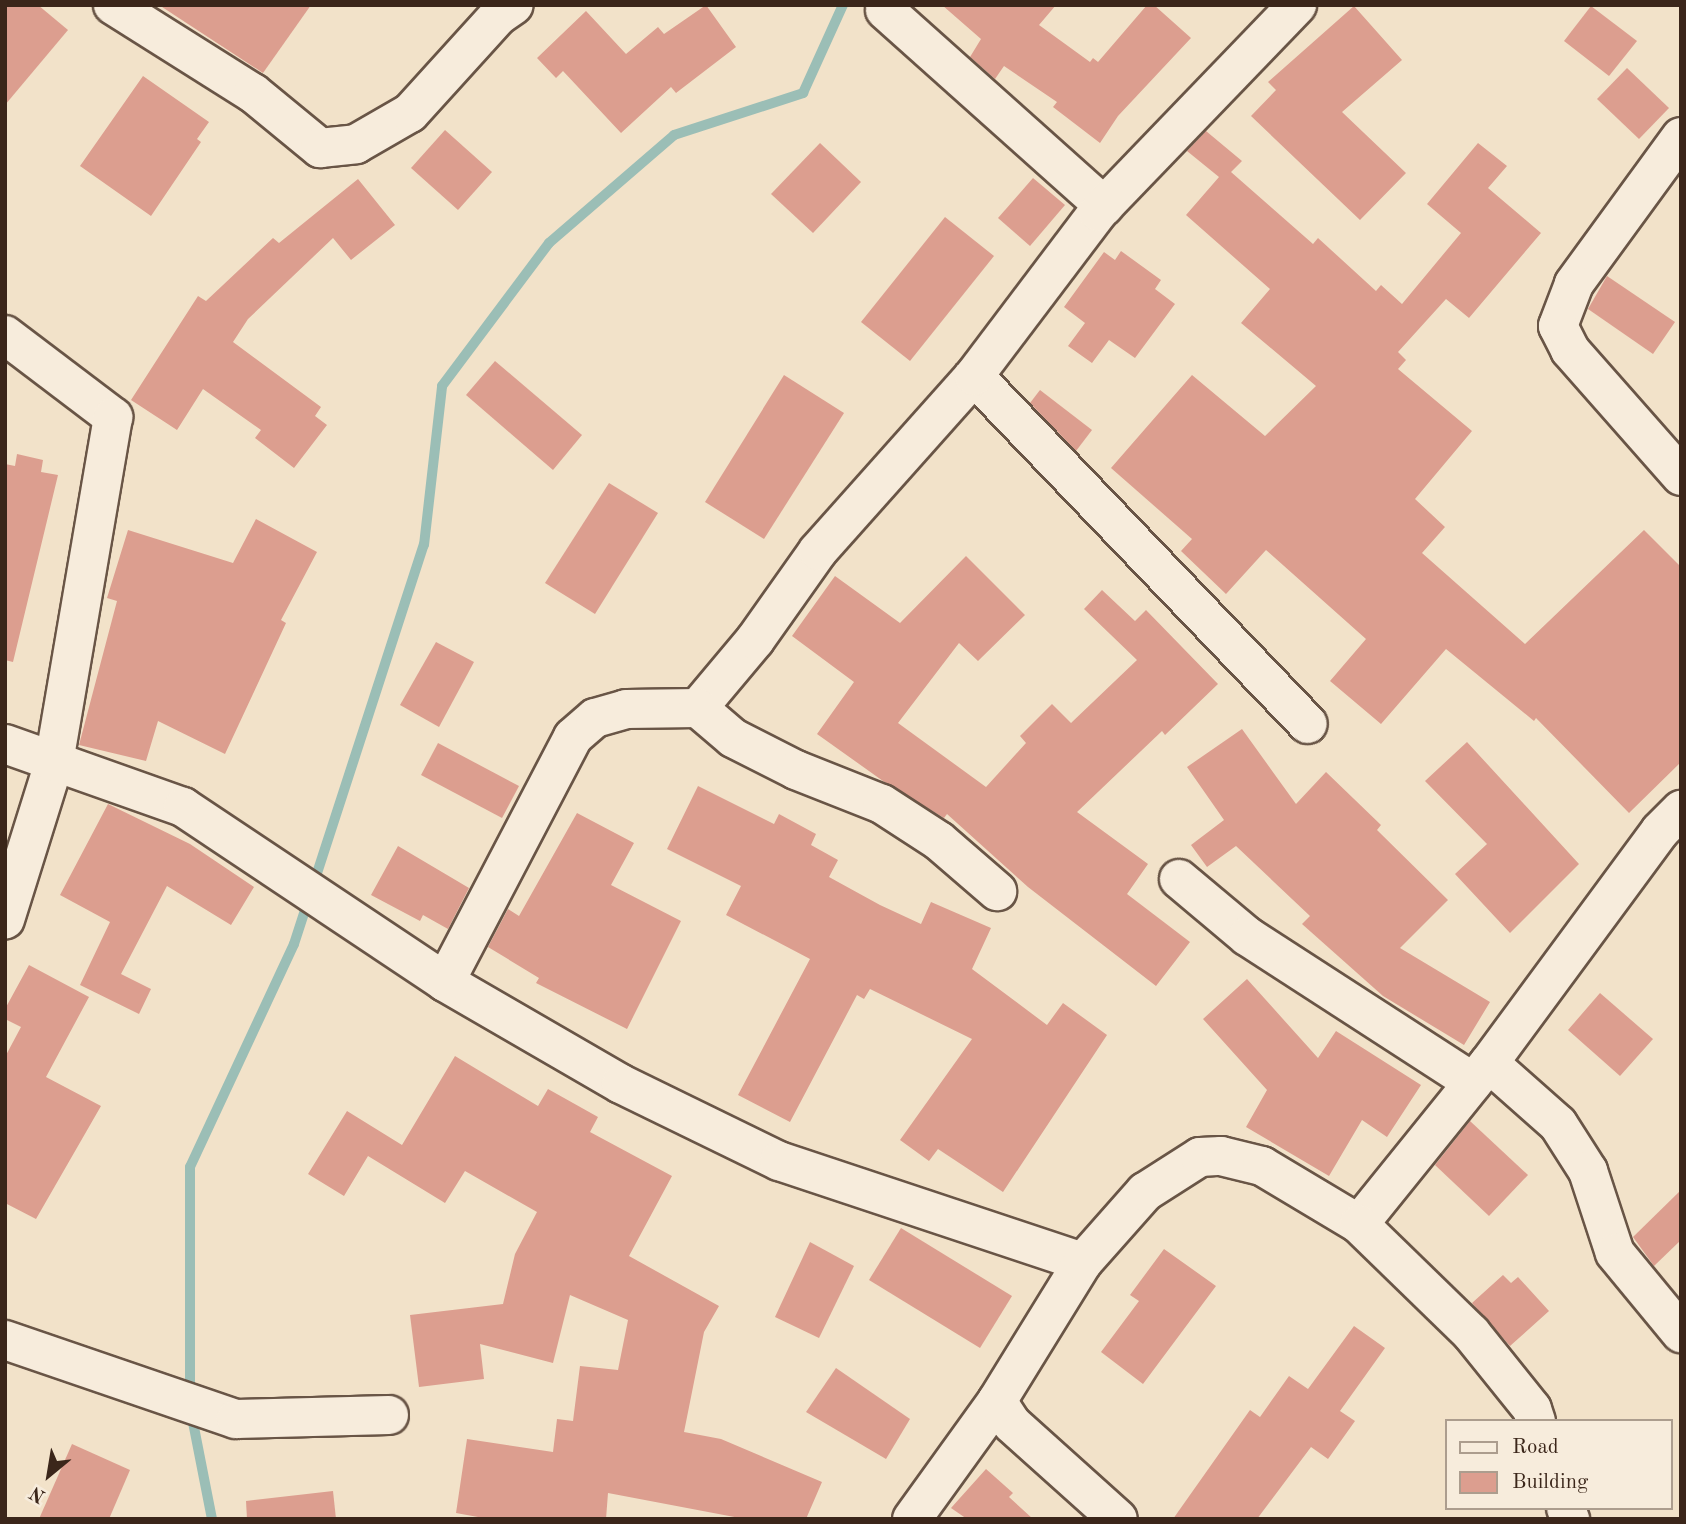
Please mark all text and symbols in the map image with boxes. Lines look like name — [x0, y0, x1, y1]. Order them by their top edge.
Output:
legend — [1444, 1419, 1672, 1510]
text: Road — [1512, 1437, 1559, 1458]
north arrow — [14, 1440, 84, 1510]
text: Building — [1512, 1472, 1588, 1493]
text: N — [27, 1482, 49, 1505]

